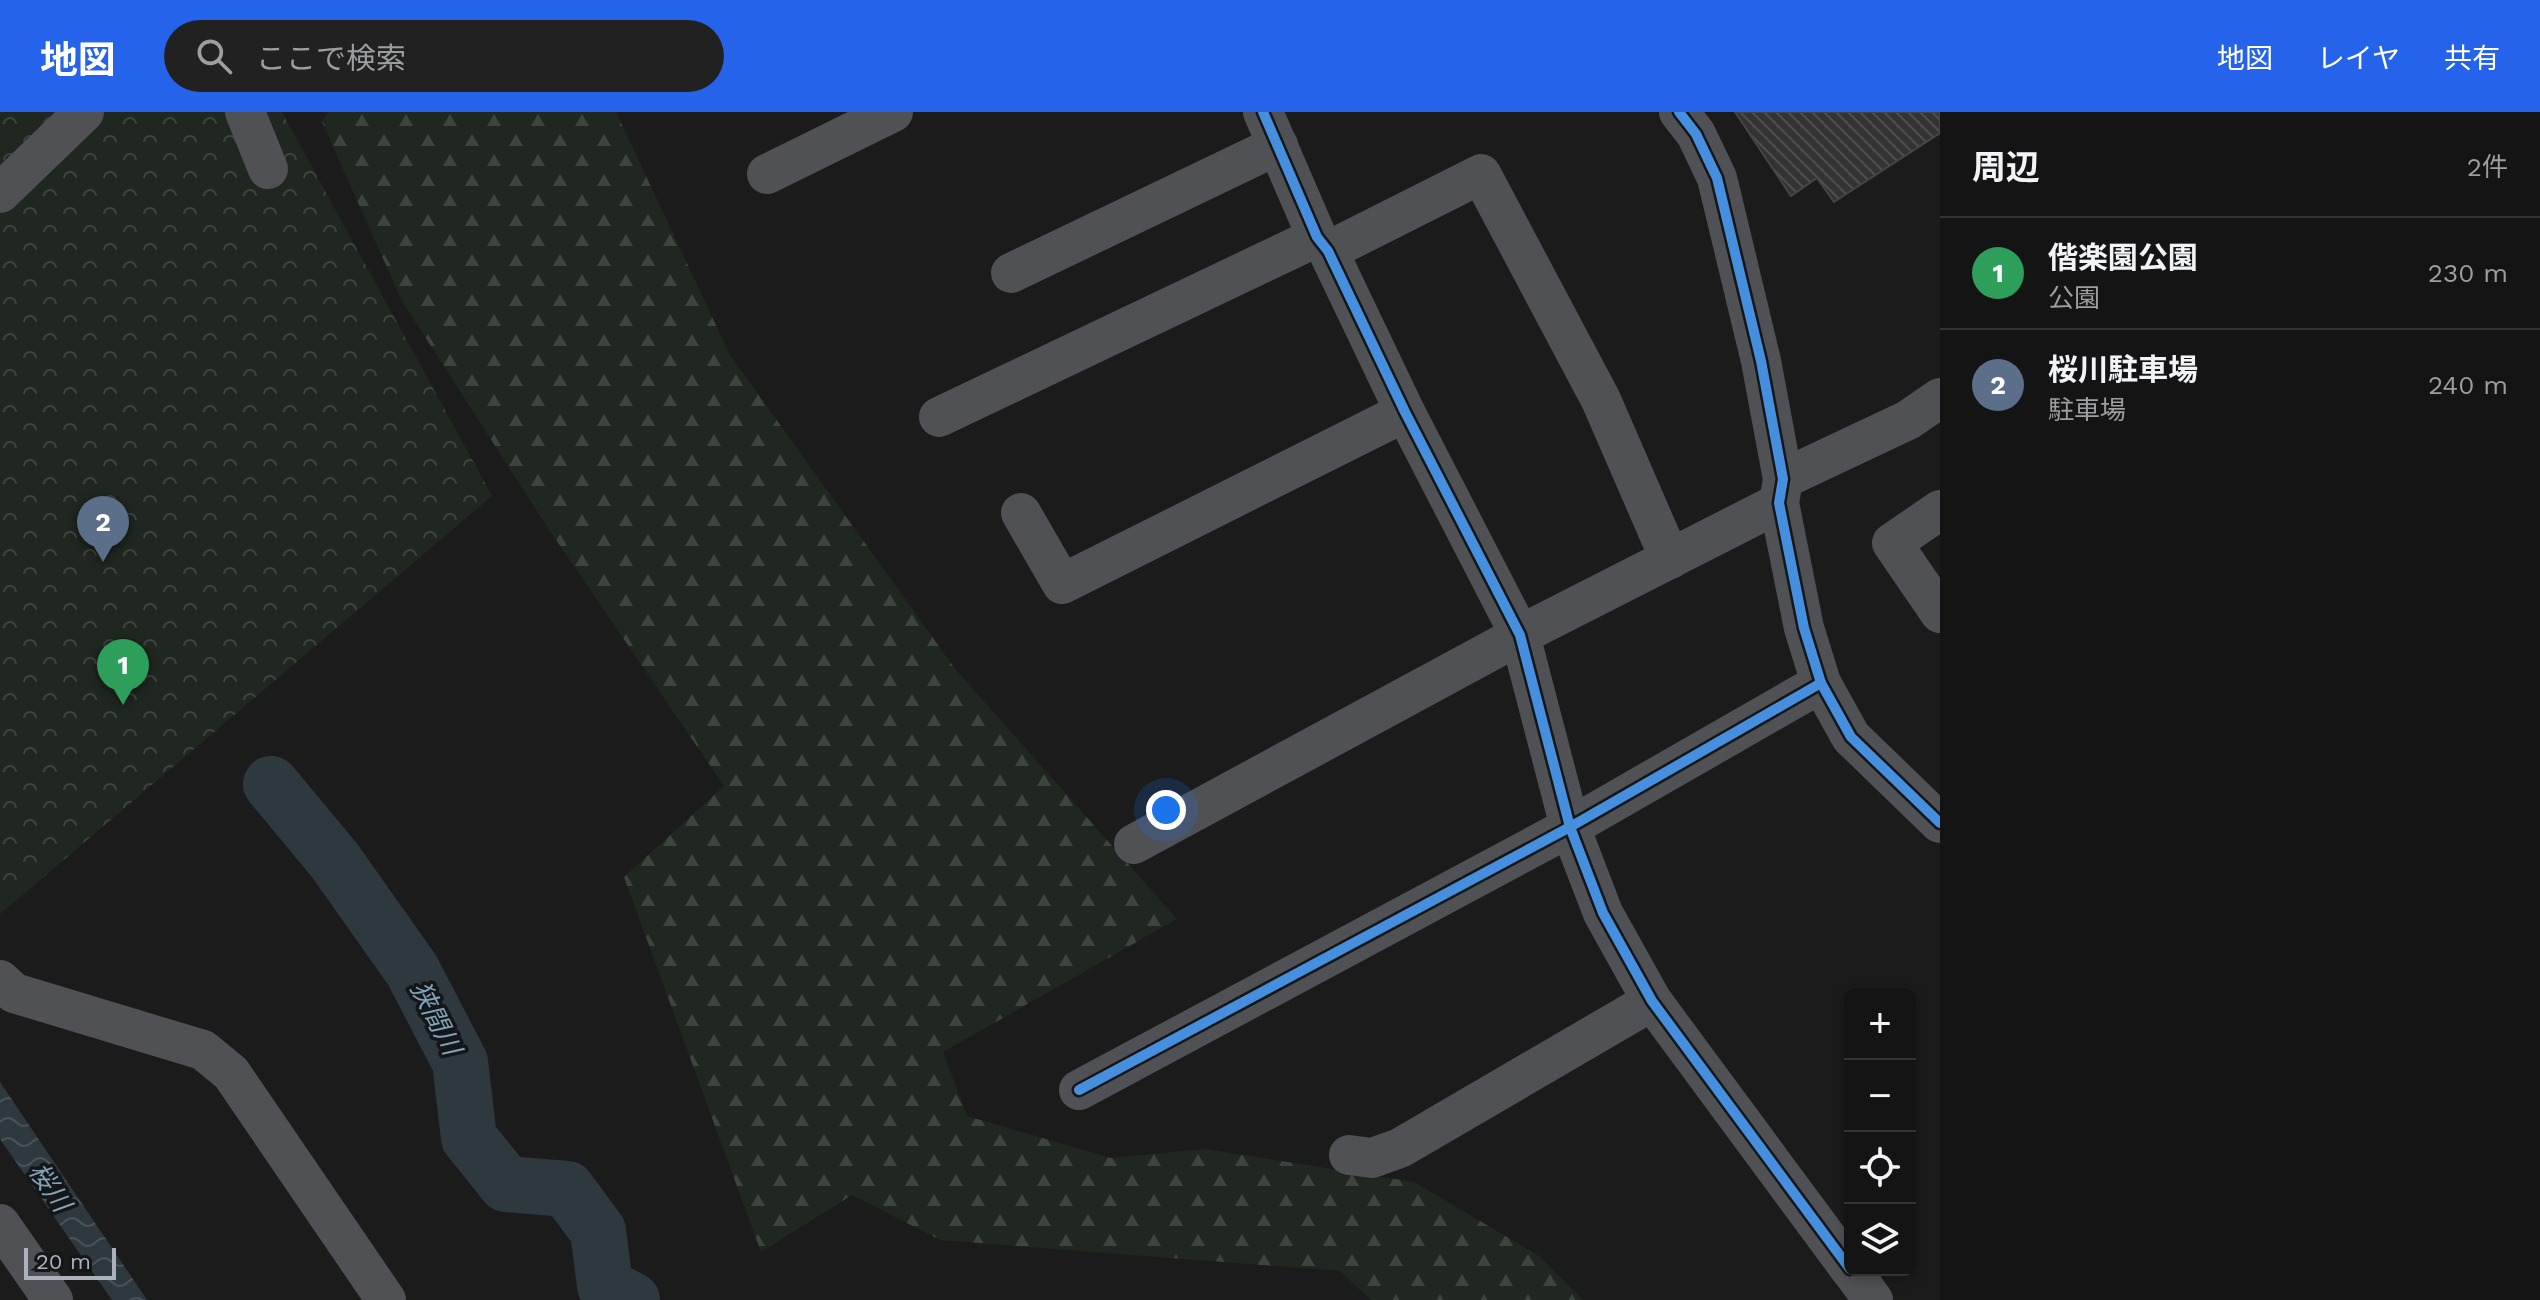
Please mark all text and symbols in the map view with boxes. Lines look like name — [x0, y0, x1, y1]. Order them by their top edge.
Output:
search box — [164, 20, 724, 92]
icon: search — [192, 34, 236, 78]
text: 地図 — [40, 38, 116, 82]
text: ここで検索 — [256, 41, 406, 76]
text: 地図 — [2217, 42, 2273, 75]
text: レイヤ — [2317, 42, 2400, 75]
text: 共有 — [2444, 42, 2500, 75]
text: 周辺 — [1972, 147, 2040, 187]
text: 2件 — [2467, 152, 2508, 182]
text: 偕楽園公園 — [2048, 240, 2198, 275]
text: 1 — [1992, 258, 2004, 288]
text: 230 m — [2428, 258, 2508, 288]
text: 公園 — [2048, 283, 2100, 313]
text: 桜川駐車場 — [2048, 352, 2198, 387]
text: 2 — [1990, 370, 2006, 400]
text: 240 m — [2428, 370, 2508, 400]
text: 駐車場 — [2048, 395, 2126, 425]
pin: 2 — [77, 496, 129, 562]
pin: 1 — [97, 639, 149, 705]
your location — [1146, 790, 1186, 830]
water label: 狭間川 — [405, 976, 468, 1062]
map controls — [1844, 988, 1916, 1276]
button: + — [1844, 988, 1916, 1060]
button: − — [1844, 1060, 1916, 1132]
button: locate — [1844, 1132, 1916, 1204]
water label: 桜川 — [23, 1157, 79, 1219]
button: layers — [1844, 1204, 1916, 1276]
scale bar — [24, 1244, 116, 1280]
text: 20 m — [36, 1249, 91, 1274]

